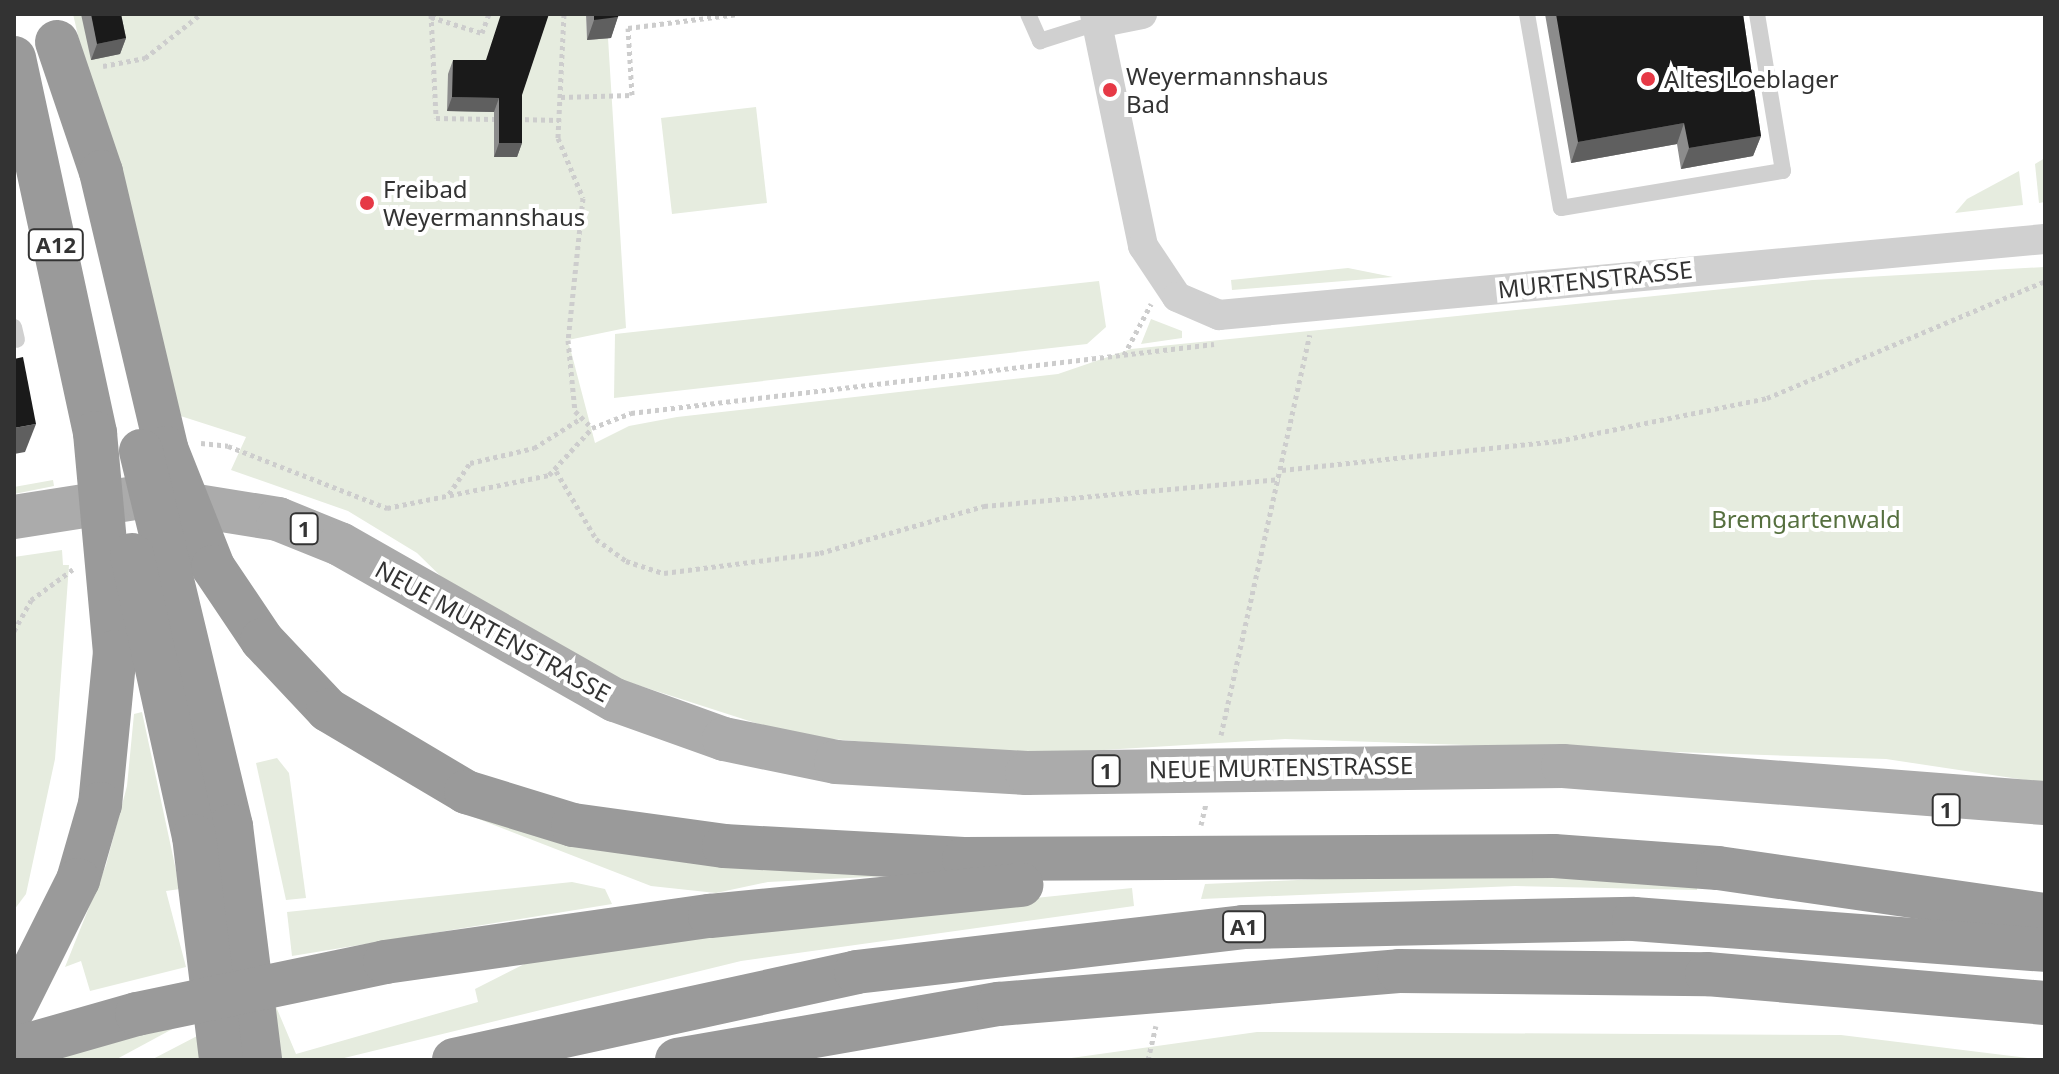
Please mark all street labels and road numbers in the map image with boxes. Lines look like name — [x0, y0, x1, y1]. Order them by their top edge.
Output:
road number: A12 — [26, 227, 86, 263]
street label: MURTENSTRASSE — [1496, 254, 1694, 304]
road number: 1 — [288, 511, 320, 547]
street label: NEUE MURTENSTRASSE — [370, 554, 616, 708]
street label: NEUE MURTENSTRASSE — [1149, 750, 1413, 784]
road number: 1 — [1090, 753, 1122, 789]
road number: 1 — [1930, 792, 1962, 828]
road number: A1 — [1222, 909, 1266, 945]

